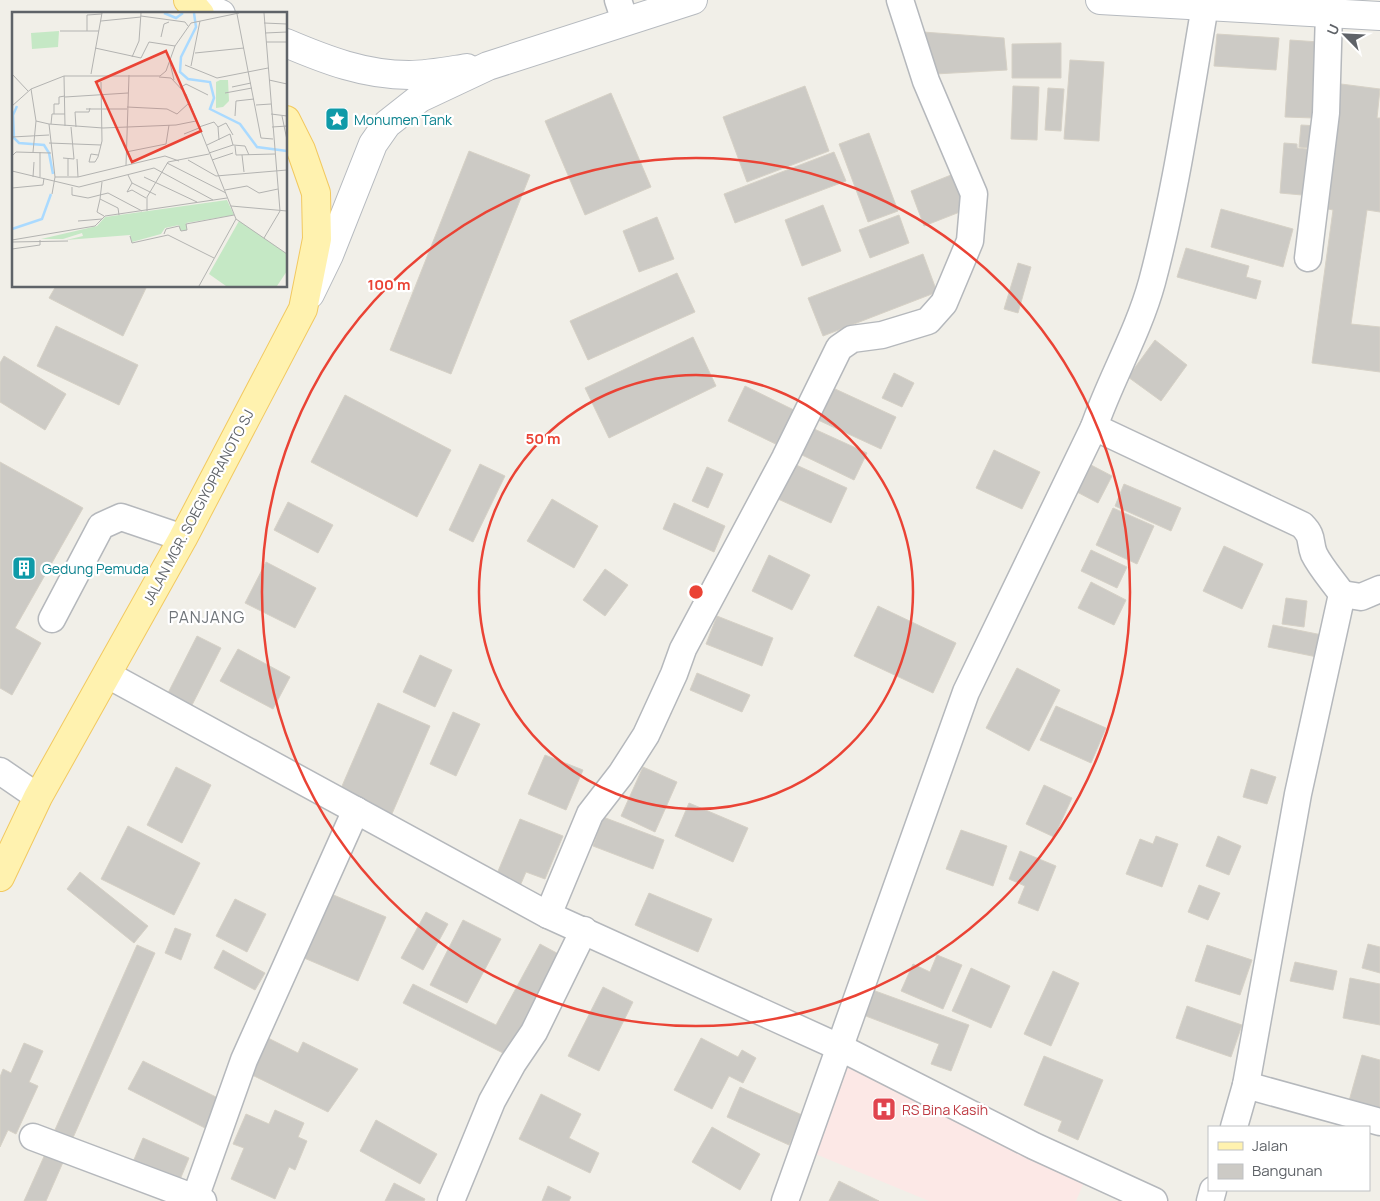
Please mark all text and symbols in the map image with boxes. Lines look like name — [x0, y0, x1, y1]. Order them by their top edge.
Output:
north arrow — [1320, 10, 1370, 60]
inset map — [12, 12, 288, 288]
text: U — [1322, 21, 1343, 38]
place icon: Monumen Tank — [324, 106, 350, 132]
place label: Monumen Tank — [354, 110, 453, 129]
text: 100 m — [368, 274, 410, 295]
street label: JALAN MGR. SOEGIYOPRANOTO SJ — [138, 406, 258, 608]
text: 50 m — [525, 428, 561, 449]
building icon: Gedung Pemuda — [11, 555, 37, 581]
place label: Gedung Pemuda — [42, 559, 149, 578]
centre of rings — [687, 583, 705, 601]
district label: PANJANG — [169, 606, 245, 628]
hospital icon: RS Bina Kasih — [871, 1096, 897, 1122]
place label: RS Bina Kasih — [902, 1100, 988, 1119]
legend — [1208, 1126, 1370, 1191]
text: Jalan — [1252, 1135, 1288, 1156]
text: Bangunan — [1252, 1160, 1322, 1181]

